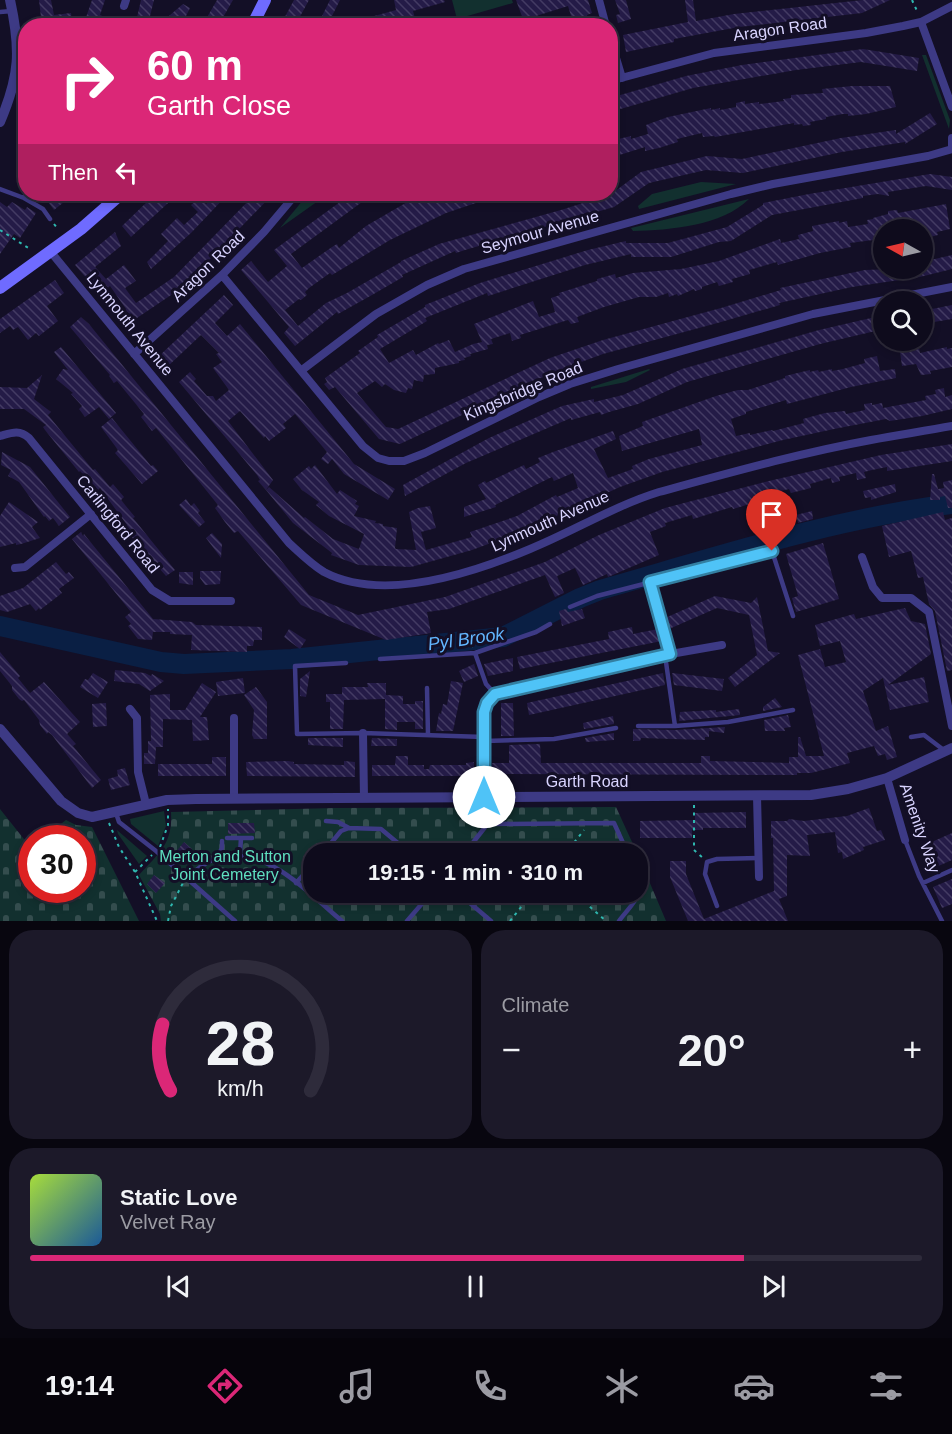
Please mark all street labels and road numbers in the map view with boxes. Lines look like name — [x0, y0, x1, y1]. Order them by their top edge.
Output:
street label: Aragon Road — [732, 14, 828, 44]
street label: Seymour Avenue — [479, 207, 601, 257]
street label: Aragon Road — [168, 227, 248, 305]
street label: Lynmouth Avenue — [83, 269, 177, 379]
street label: Kingsbridge Road — [461, 358, 585, 424]
street label: Carlingford Road — [73, 472, 163, 576]
street label: Lynmouth Avenue — [488, 487, 612, 555]
street label: Garth Road — [546, 773, 628, 790]
street label: Amenity Way — [897, 781, 943, 875]

